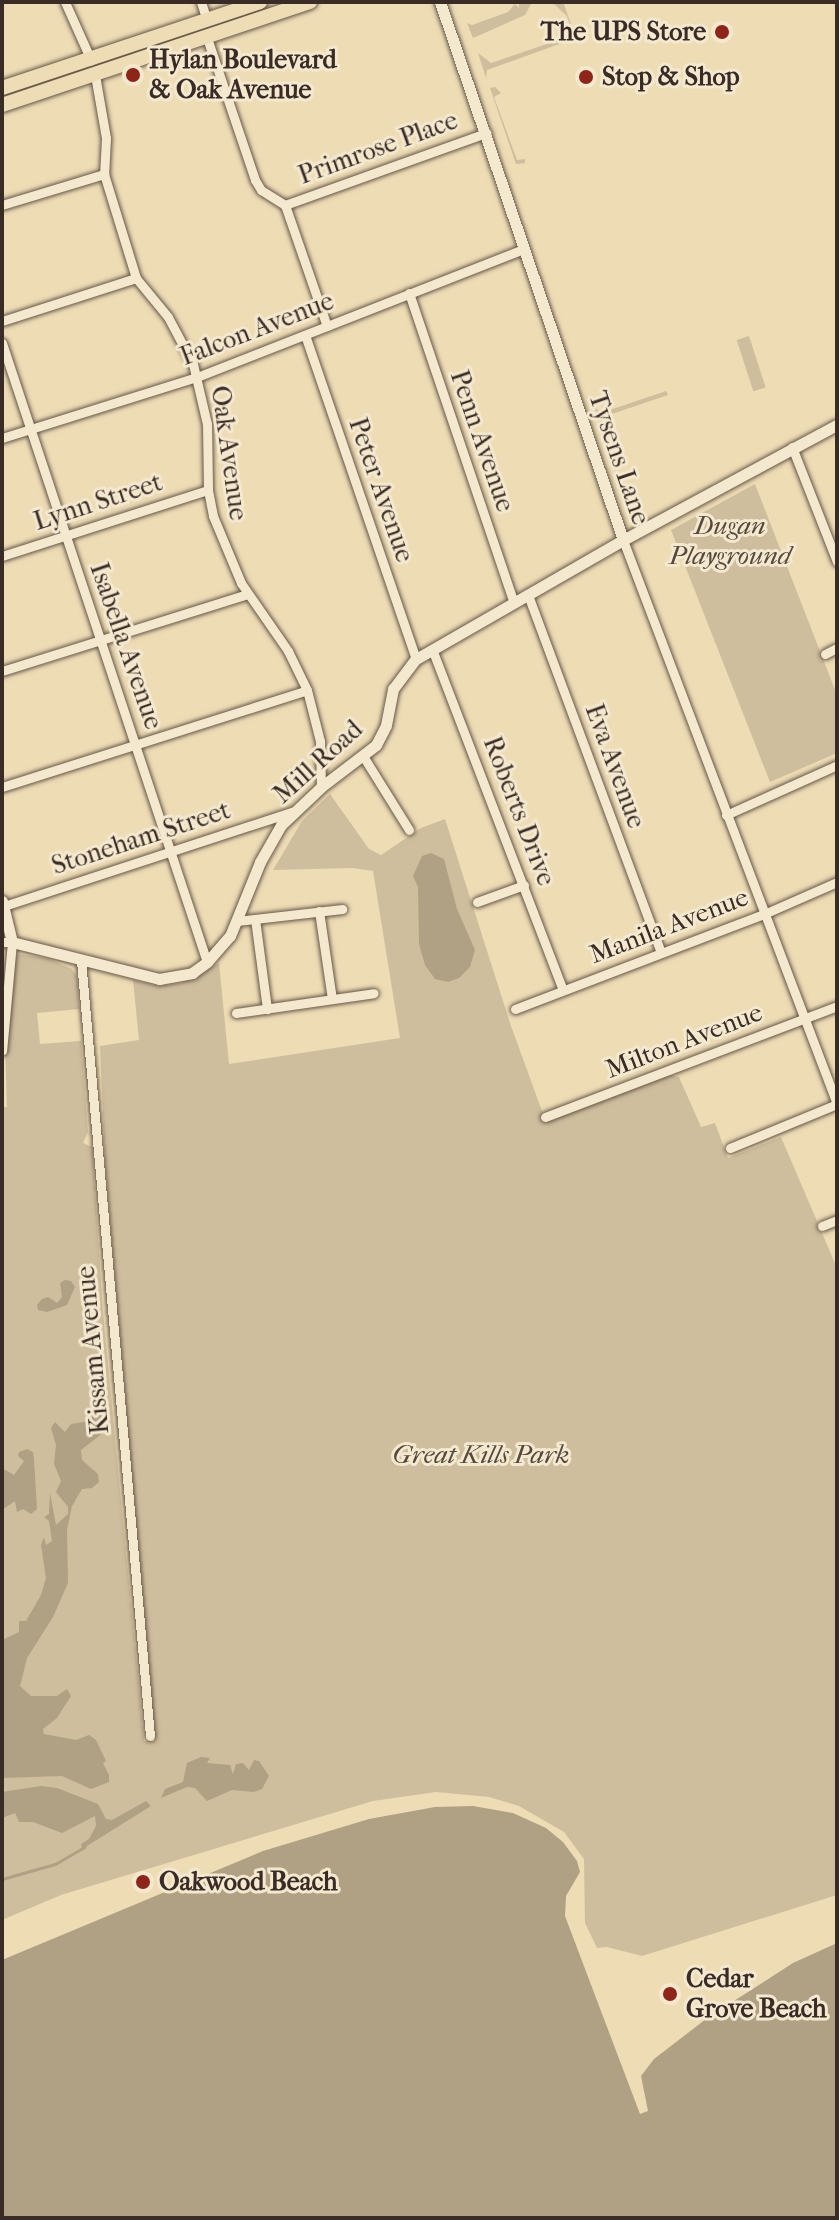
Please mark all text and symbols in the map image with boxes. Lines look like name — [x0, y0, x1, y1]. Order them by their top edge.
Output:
place label: The UPS Store — [541, 16, 706, 48]
marker: The UPS Store — [713, 23, 731, 41]
place label: Hylan Boulevard & Oak Avenue — [149, 44, 337, 106]
place label: Stop & Shop — [602, 61, 740, 93]
marker: Hylan Boulevard & Oak Avenue — [124, 66, 142, 84]
marker: Stop & Shop — [577, 68, 595, 86]
street label: Primrose Place — [294, 105, 462, 191]
street label: Falcon Avenue — [176, 285, 338, 373]
street label: Penn Avenue — [443, 366, 521, 516]
street label: Oak Avenue — [204, 384, 254, 522]
street label: Tysens Lane — [582, 387, 656, 529]
street label: Peter Avenue — [342, 414, 420, 566]
street label: Lynn Street — [30, 467, 166, 537]
park label: Dugan Playground — [669, 510, 791, 572]
street label: Isabella Avenue — [83, 559, 169, 733]
street label: Eva Avenue — [578, 700, 652, 832]
street label: Mill Road — [267, 714, 369, 810]
street label: Roberts Drive — [476, 732, 562, 890]
street label: Stoneham Street — [48, 794, 234, 882]
street label: Manila Avenue — [585, 881, 753, 971]
street label: Milton Avenue — [601, 997, 767, 1085]
street label: Kissam Avenue — [70, 1265, 116, 1435]
park label: Great Kills Park — [393, 1439, 569, 1471]
place label: Oakwood Beach — [159, 1866, 338, 1898]
marker: Oakwood Beach — [134, 1873, 152, 1891]
place label: Cedar Grove Beach — [686, 1963, 827, 2024]
marker: Cedar Grove Beach — [661, 1985, 679, 2003]

